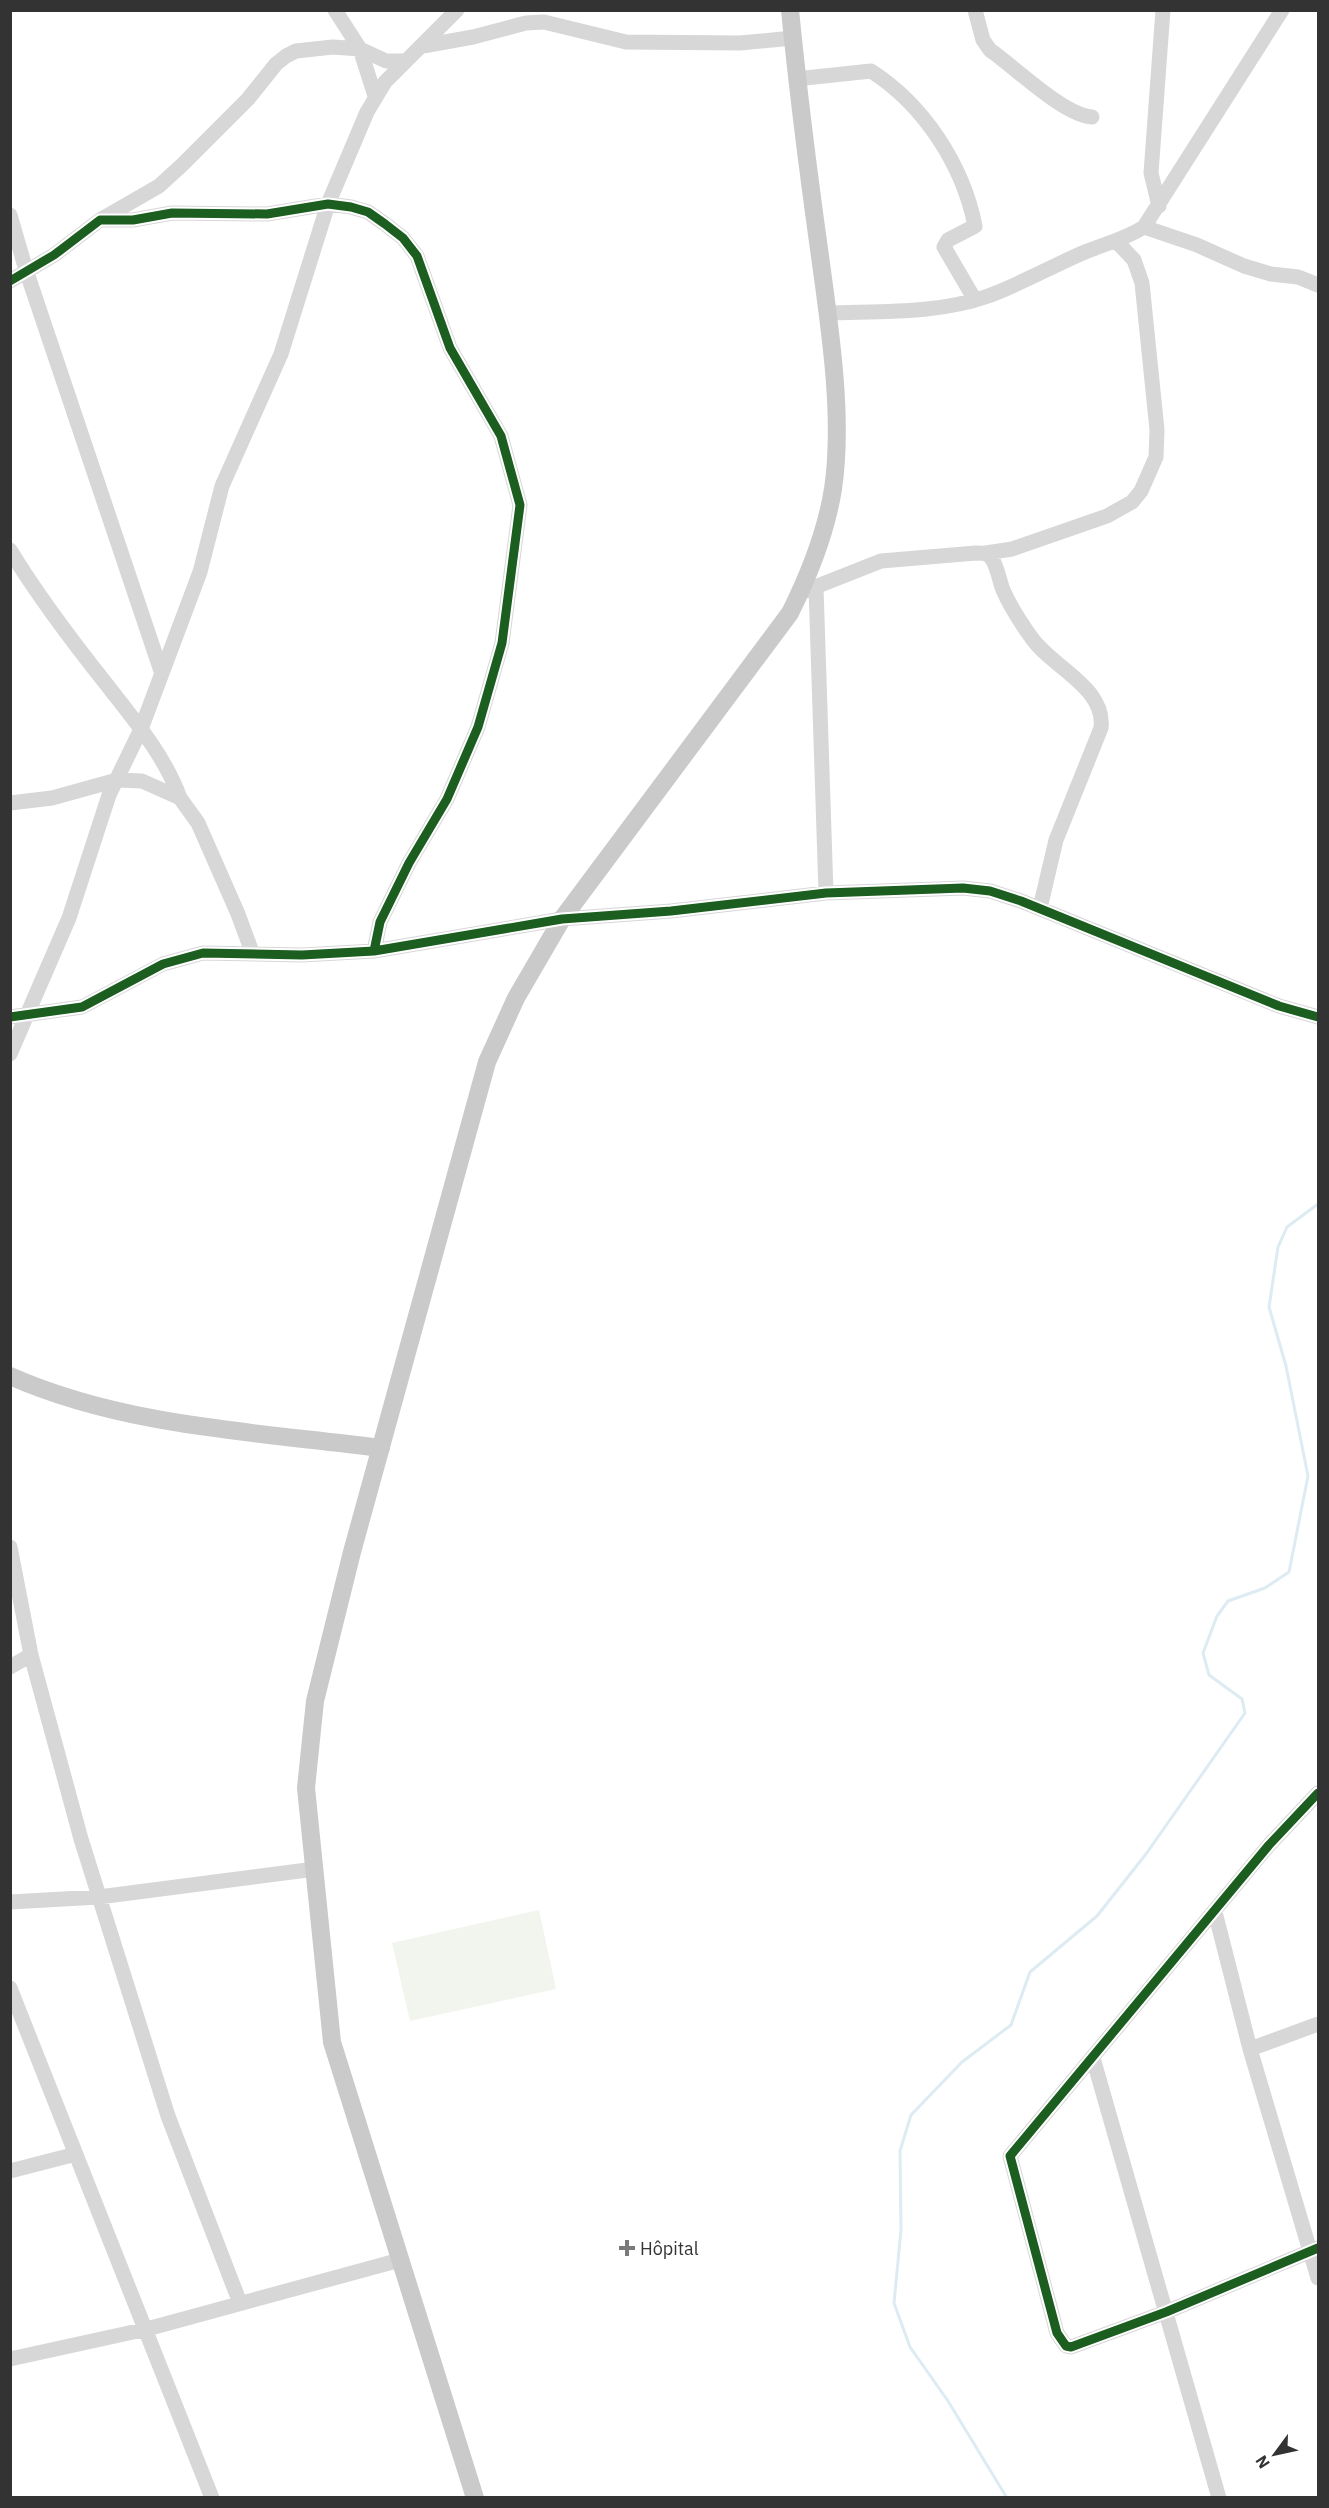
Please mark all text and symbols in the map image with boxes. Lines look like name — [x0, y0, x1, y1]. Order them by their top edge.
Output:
place label: Hôpital — [640, 2237, 699, 2260]
marker: Hôpital — [618, 2239, 636, 2257]
north arrow — [1245, 2424, 1305, 2484]
text: N — [1251, 2452, 1274, 2472]

